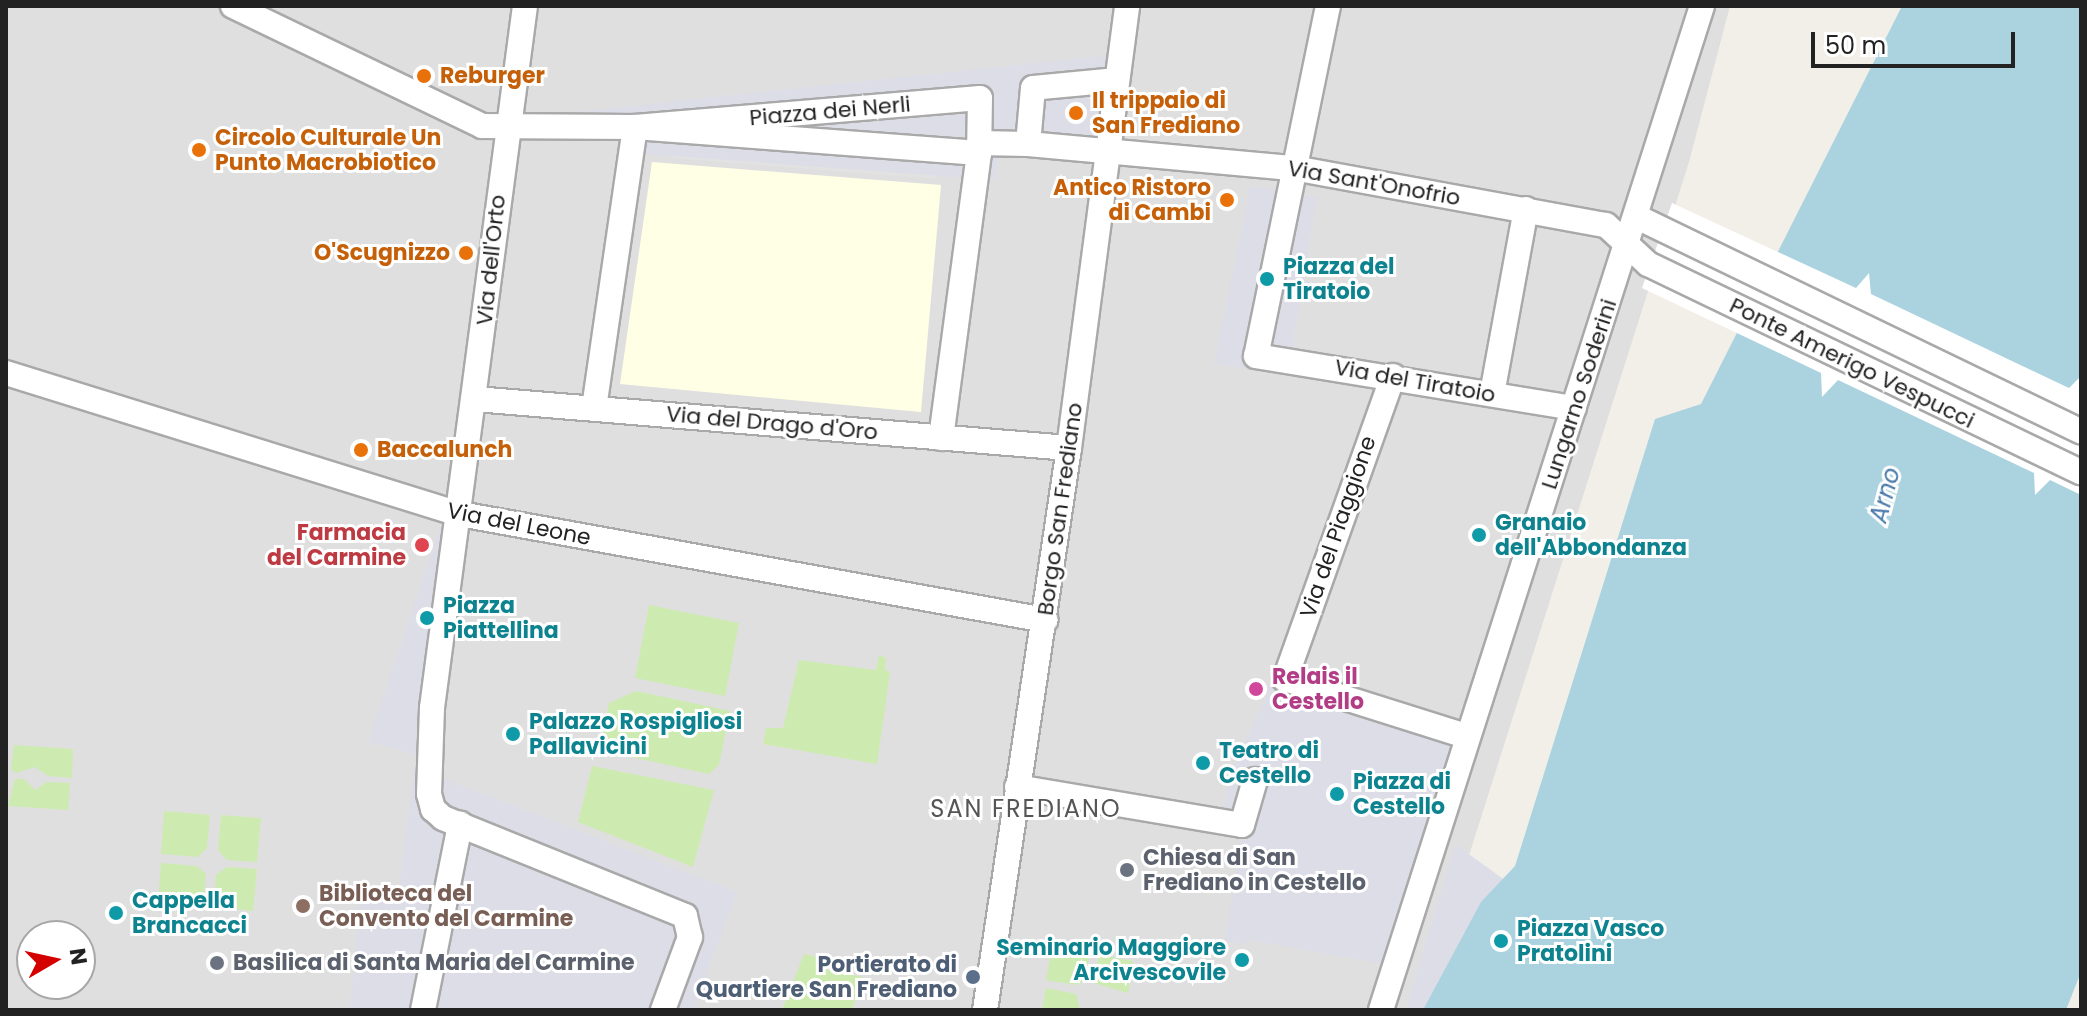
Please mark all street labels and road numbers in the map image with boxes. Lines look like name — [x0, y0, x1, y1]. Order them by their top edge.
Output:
street label: Piazza dei Nerli — [748, 91, 912, 131]
street label: Via Sant'Onofrio — [1286, 155, 1462, 211]
street label: Via dell'Orto — [471, 193, 511, 327]
street label: Ponte Amerigo Vespucci — [1725, 292, 1979, 434]
street label: Lungarno Soderini — [1536, 296, 1622, 492]
street label: Via del Tiratoio — [1333, 354, 1497, 408]
street label: Via del Drago d'Oro — [665, 401, 879, 445]
street label: Borgo San Frediano — [1032, 401, 1088, 617]
street label: Via del Piaggione — [1294, 432, 1382, 622]
street label: Via del Leone — [445, 497, 593, 551]

